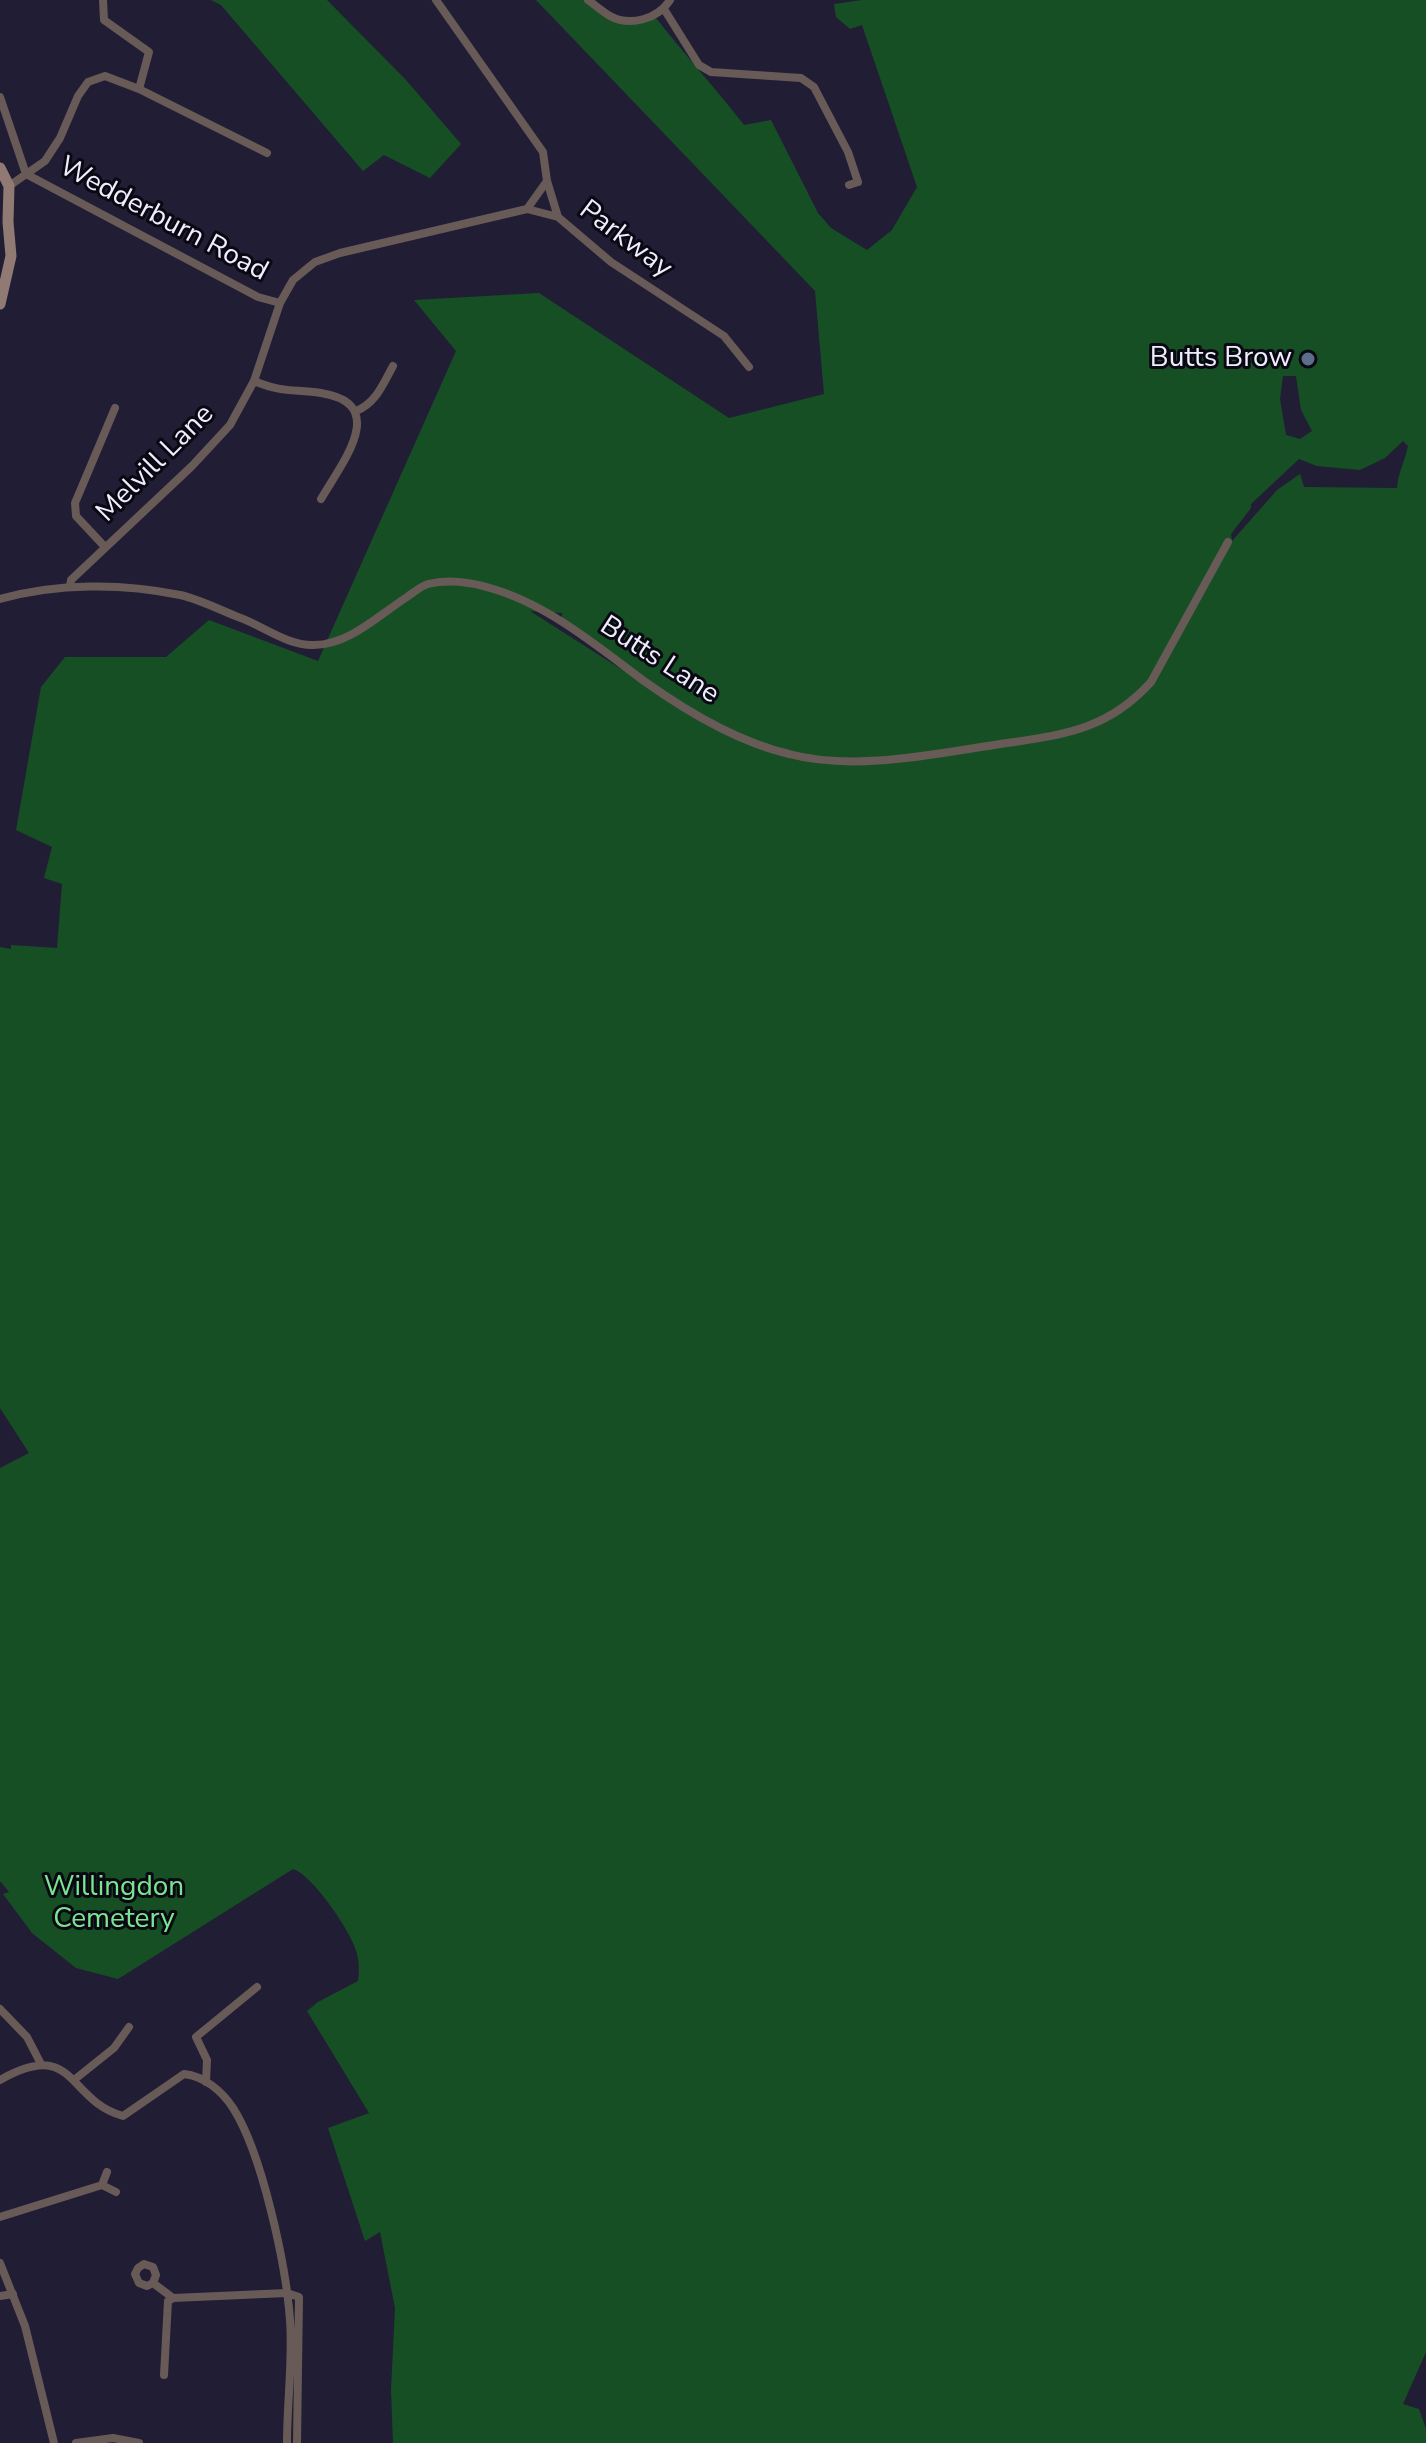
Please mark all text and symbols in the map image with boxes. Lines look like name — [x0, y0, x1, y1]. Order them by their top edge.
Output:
street label: Wedderburn Road — [53, 151, 273, 289]
street label: Parkway — [572, 194, 678, 286]
place label: Butts Brow — [1150, 342, 1292, 376]
marker: Butts Brow — [1299, 350, 1317, 368]
street label: Melvill Lane — [90, 398, 222, 530]
street label: Butts Lane — [593, 610, 725, 712]
park label: Willingdon Cemetery — [44, 1871, 184, 1937]

